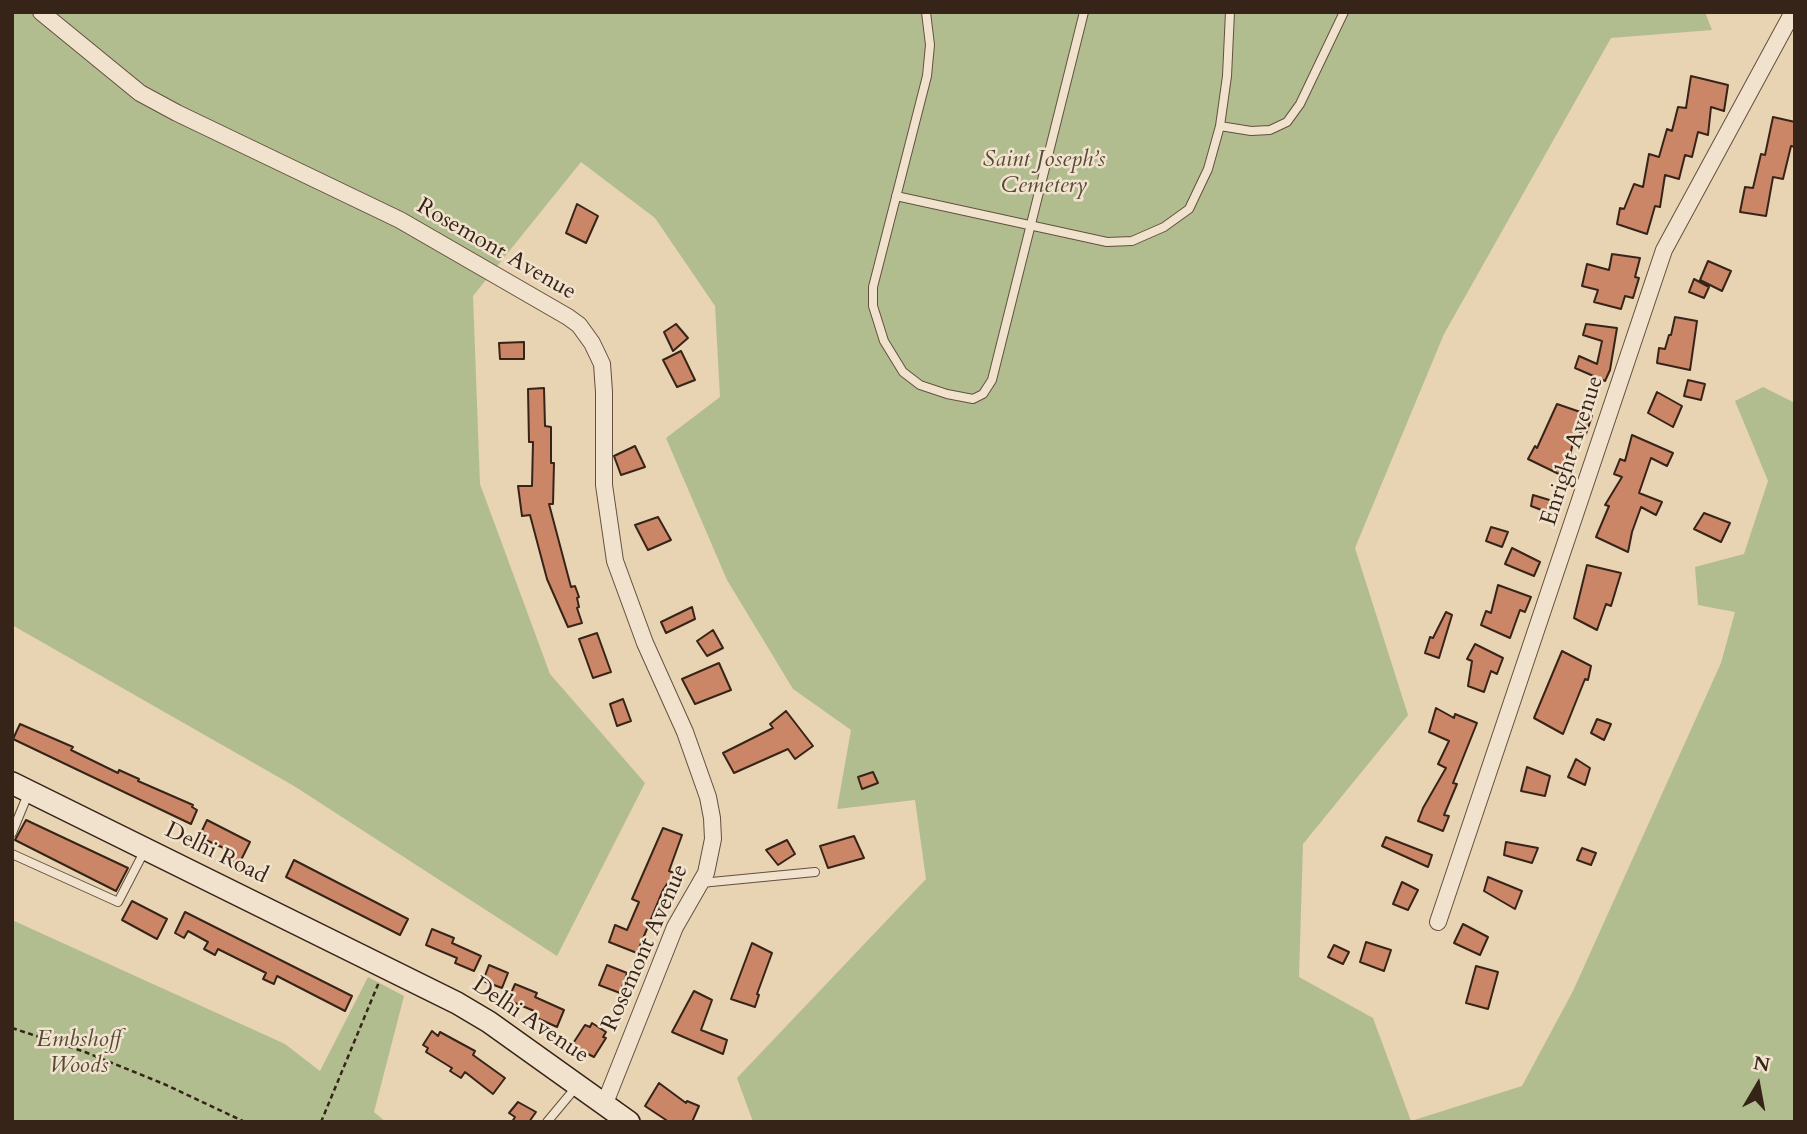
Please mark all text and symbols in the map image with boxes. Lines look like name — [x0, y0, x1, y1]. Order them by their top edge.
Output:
park label: Saint Joseph’s Cemetery — [983, 147, 1105, 201]
street label: Rosemont Avenue — [411, 193, 581, 307]
street label: Enright Avenue — [1536, 373, 1610, 529]
street label: Delhi Road — [160, 817, 272, 891]
street label: Rosemont Avenue — [597, 860, 695, 1036]
street label: Delhi Avenue — [466, 972, 594, 1070]
park label: Embshoff Woods — [36, 1027, 122, 1081]
north arrow — [1723, 1050, 1793, 1120]
text: N — [1751, 1050, 1772, 1079]

